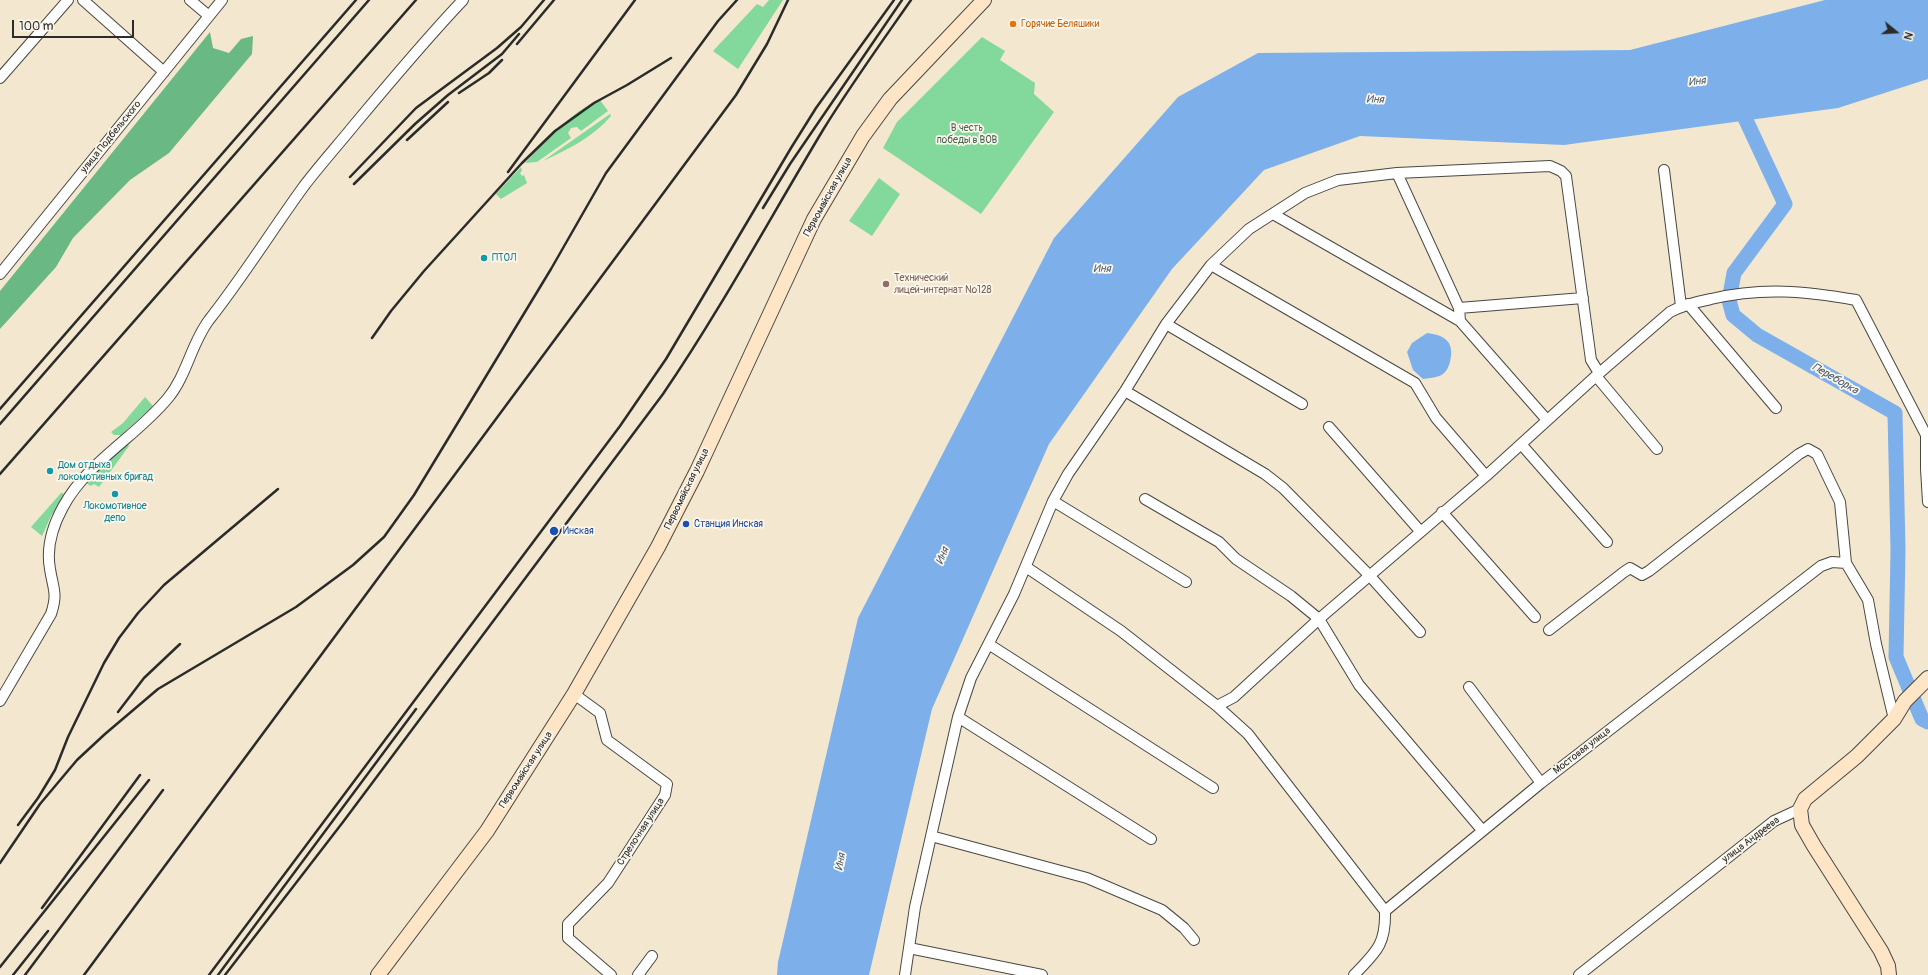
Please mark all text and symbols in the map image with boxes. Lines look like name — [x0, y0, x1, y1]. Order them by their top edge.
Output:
scale bar — [14, 12, 136, 38]
north arrow — [1876, 12, 1916, 52]
place label: Горячие Беляшики — [1021, 18, 1099, 30]
text: 100 m — [19, 19, 53, 34]
marker: Горячие Беляшики — [1008, 19, 1018, 29]
text: N — [1901, 30, 1915, 41]
water label: Иня — [1688, 74, 1706, 90]
water label: Иня — [1366, 93, 1384, 107]
street label: улица Подбельского — [78, 99, 144, 175]
park label: В честь победы в ВОВ — [937, 122, 997, 146]
street label: Первомайская улица — [801, 155, 855, 239]
place label: ПТОЛ — [492, 252, 516, 264]
marker: ПТОЛ — [479, 253, 489, 263]
water label: Иня — [1093, 262, 1111, 276]
place label: Технический лицей-интернат №128 — [894, 272, 992, 296]
marker: Технический лицей-интернат №128 — [881, 279, 891, 289]
water label: Переборка — [1810, 361, 1860, 397]
street label: Первомайская улица — [662, 447, 712, 531]
place label: Дом отдыха локомотивных бригад — [58, 459, 153, 482]
marker: Дом отдыха локомотивных бригад — [45, 466, 55, 476]
marker: Локомотивное депо — [110, 489, 120, 499]
place label: Локомотивное депо — [83, 500, 147, 524]
place label: Станция Инская — [694, 518, 763, 530]
marker: Станция Инская — [681, 519, 691, 529]
marker: Инская — [548, 525, 560, 537]
place label: Инская — [563, 525, 594, 537]
water label: Иня — [934, 546, 952, 566]
street label: Мостовая улица — [1551, 725, 1613, 777]
street label: Первомайская улица — [497, 730, 555, 810]
street label: Стрелочная улица — [615, 796, 667, 868]
street label: улица Андреева — [1720, 815, 1782, 865]
water label: Иня — [833, 852, 849, 872]

